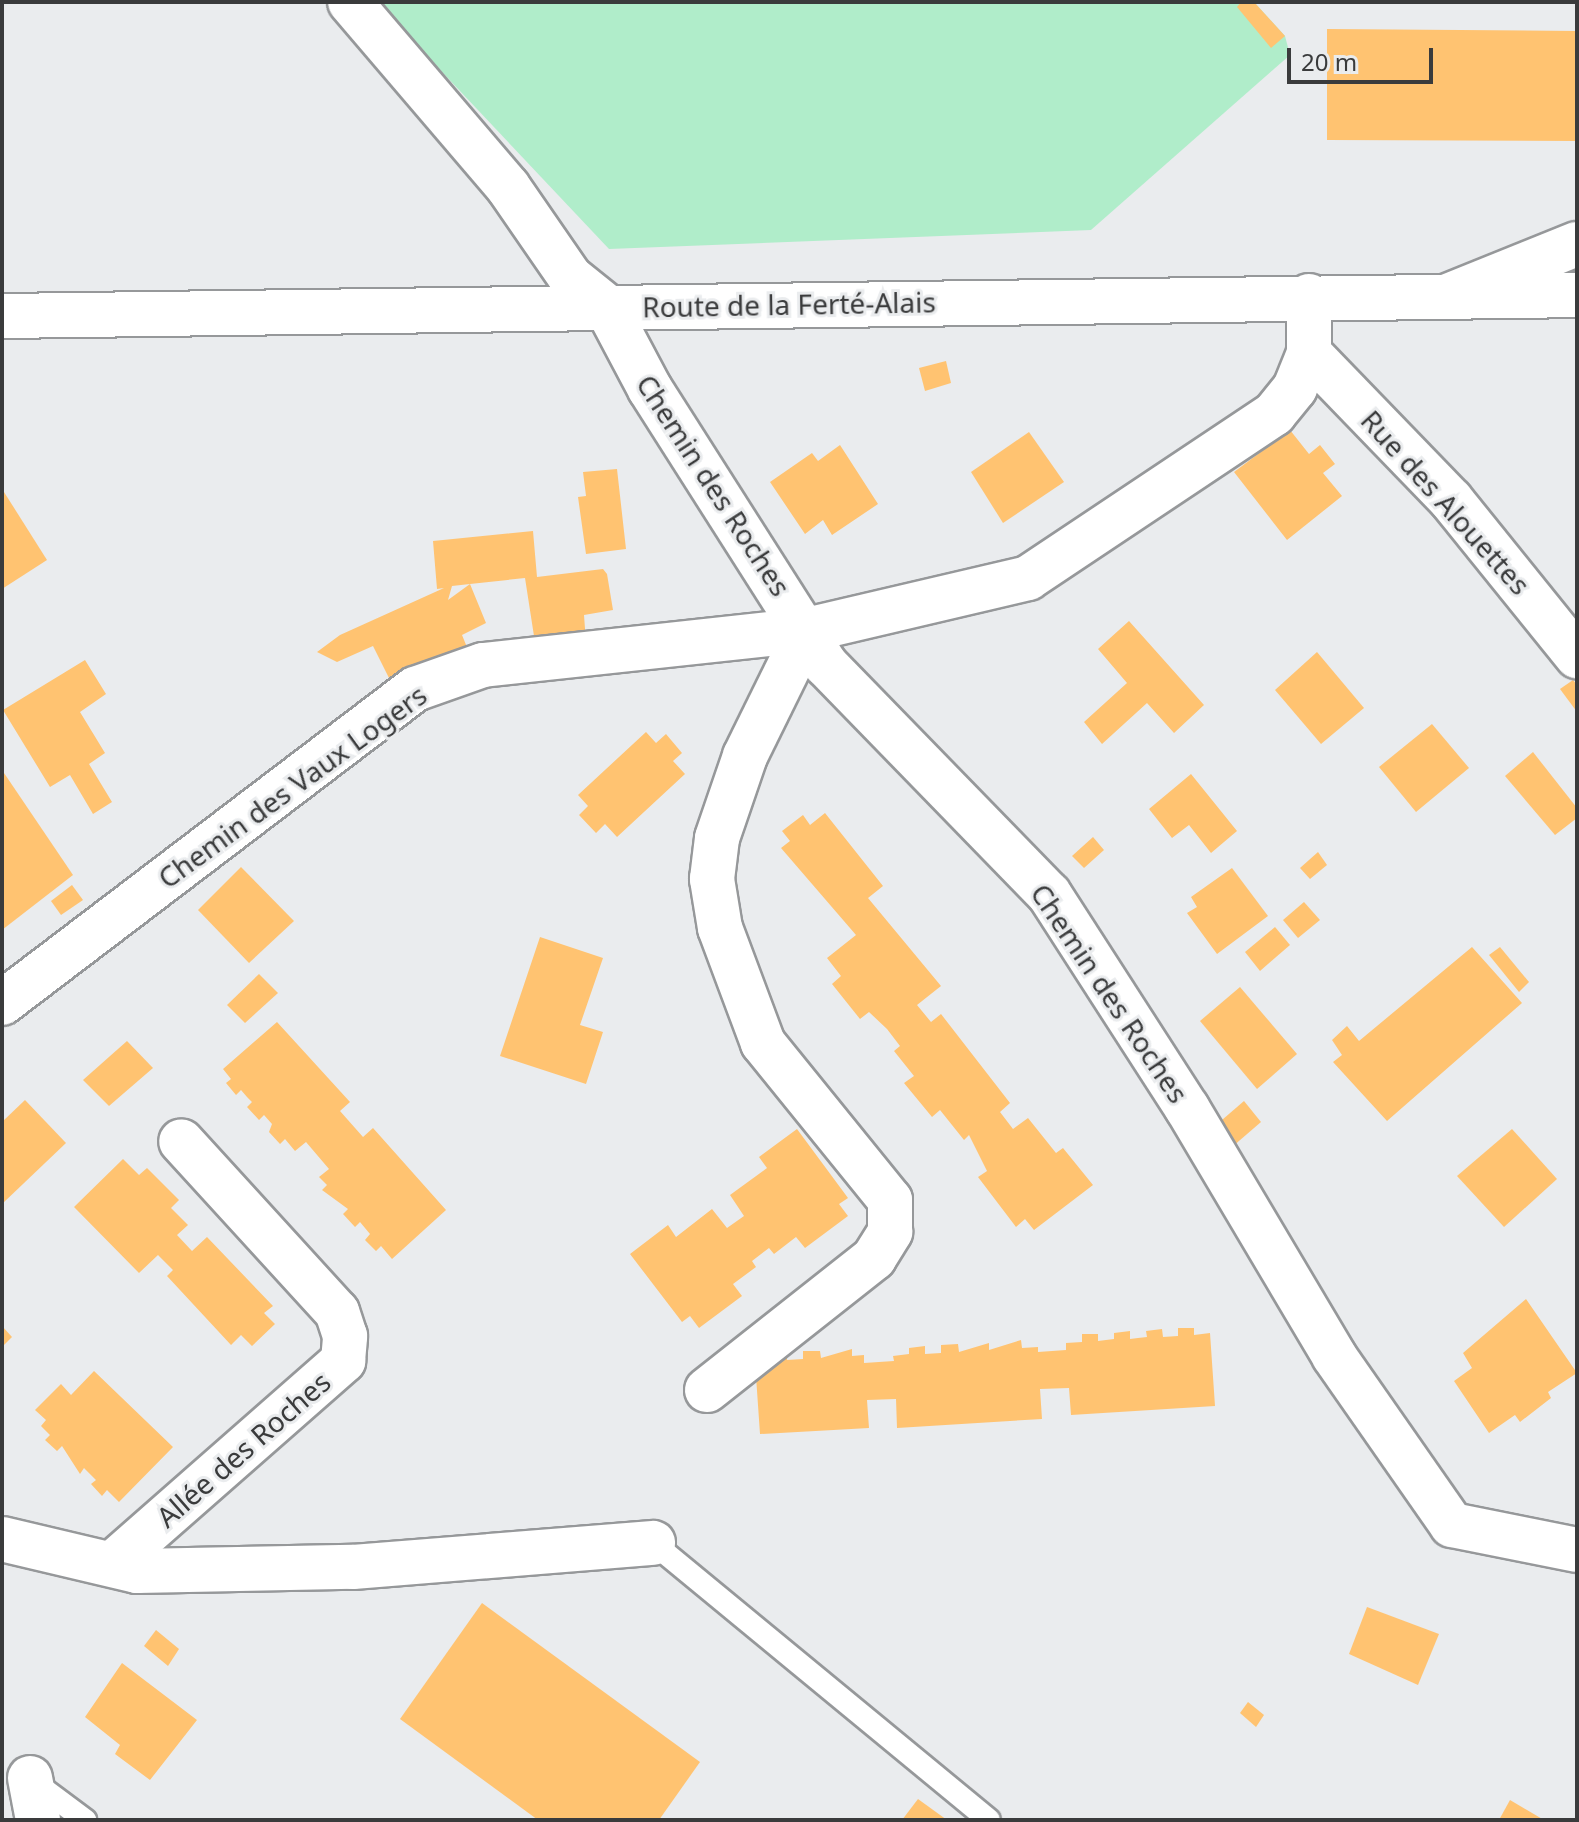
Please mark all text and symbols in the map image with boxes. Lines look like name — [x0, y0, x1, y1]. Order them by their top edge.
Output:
scale bar — [1291, 32, 1437, 82]
text: 20 m — [1301, 45, 1357, 78]
street label: Route de la Ferté-Alais — [642, 285, 936, 323]
street label: Chemin des Roches — [630, 368, 798, 602]
street label: Rue des Alouettes — [1355, 403, 1537, 601]
street label: Chemin des Vaux Logers — [151, 677, 433, 895]
street label: Chemin des Roches — [1024, 877, 1196, 1109]
street label: Allée des Roches — [149, 1364, 337, 1534]

